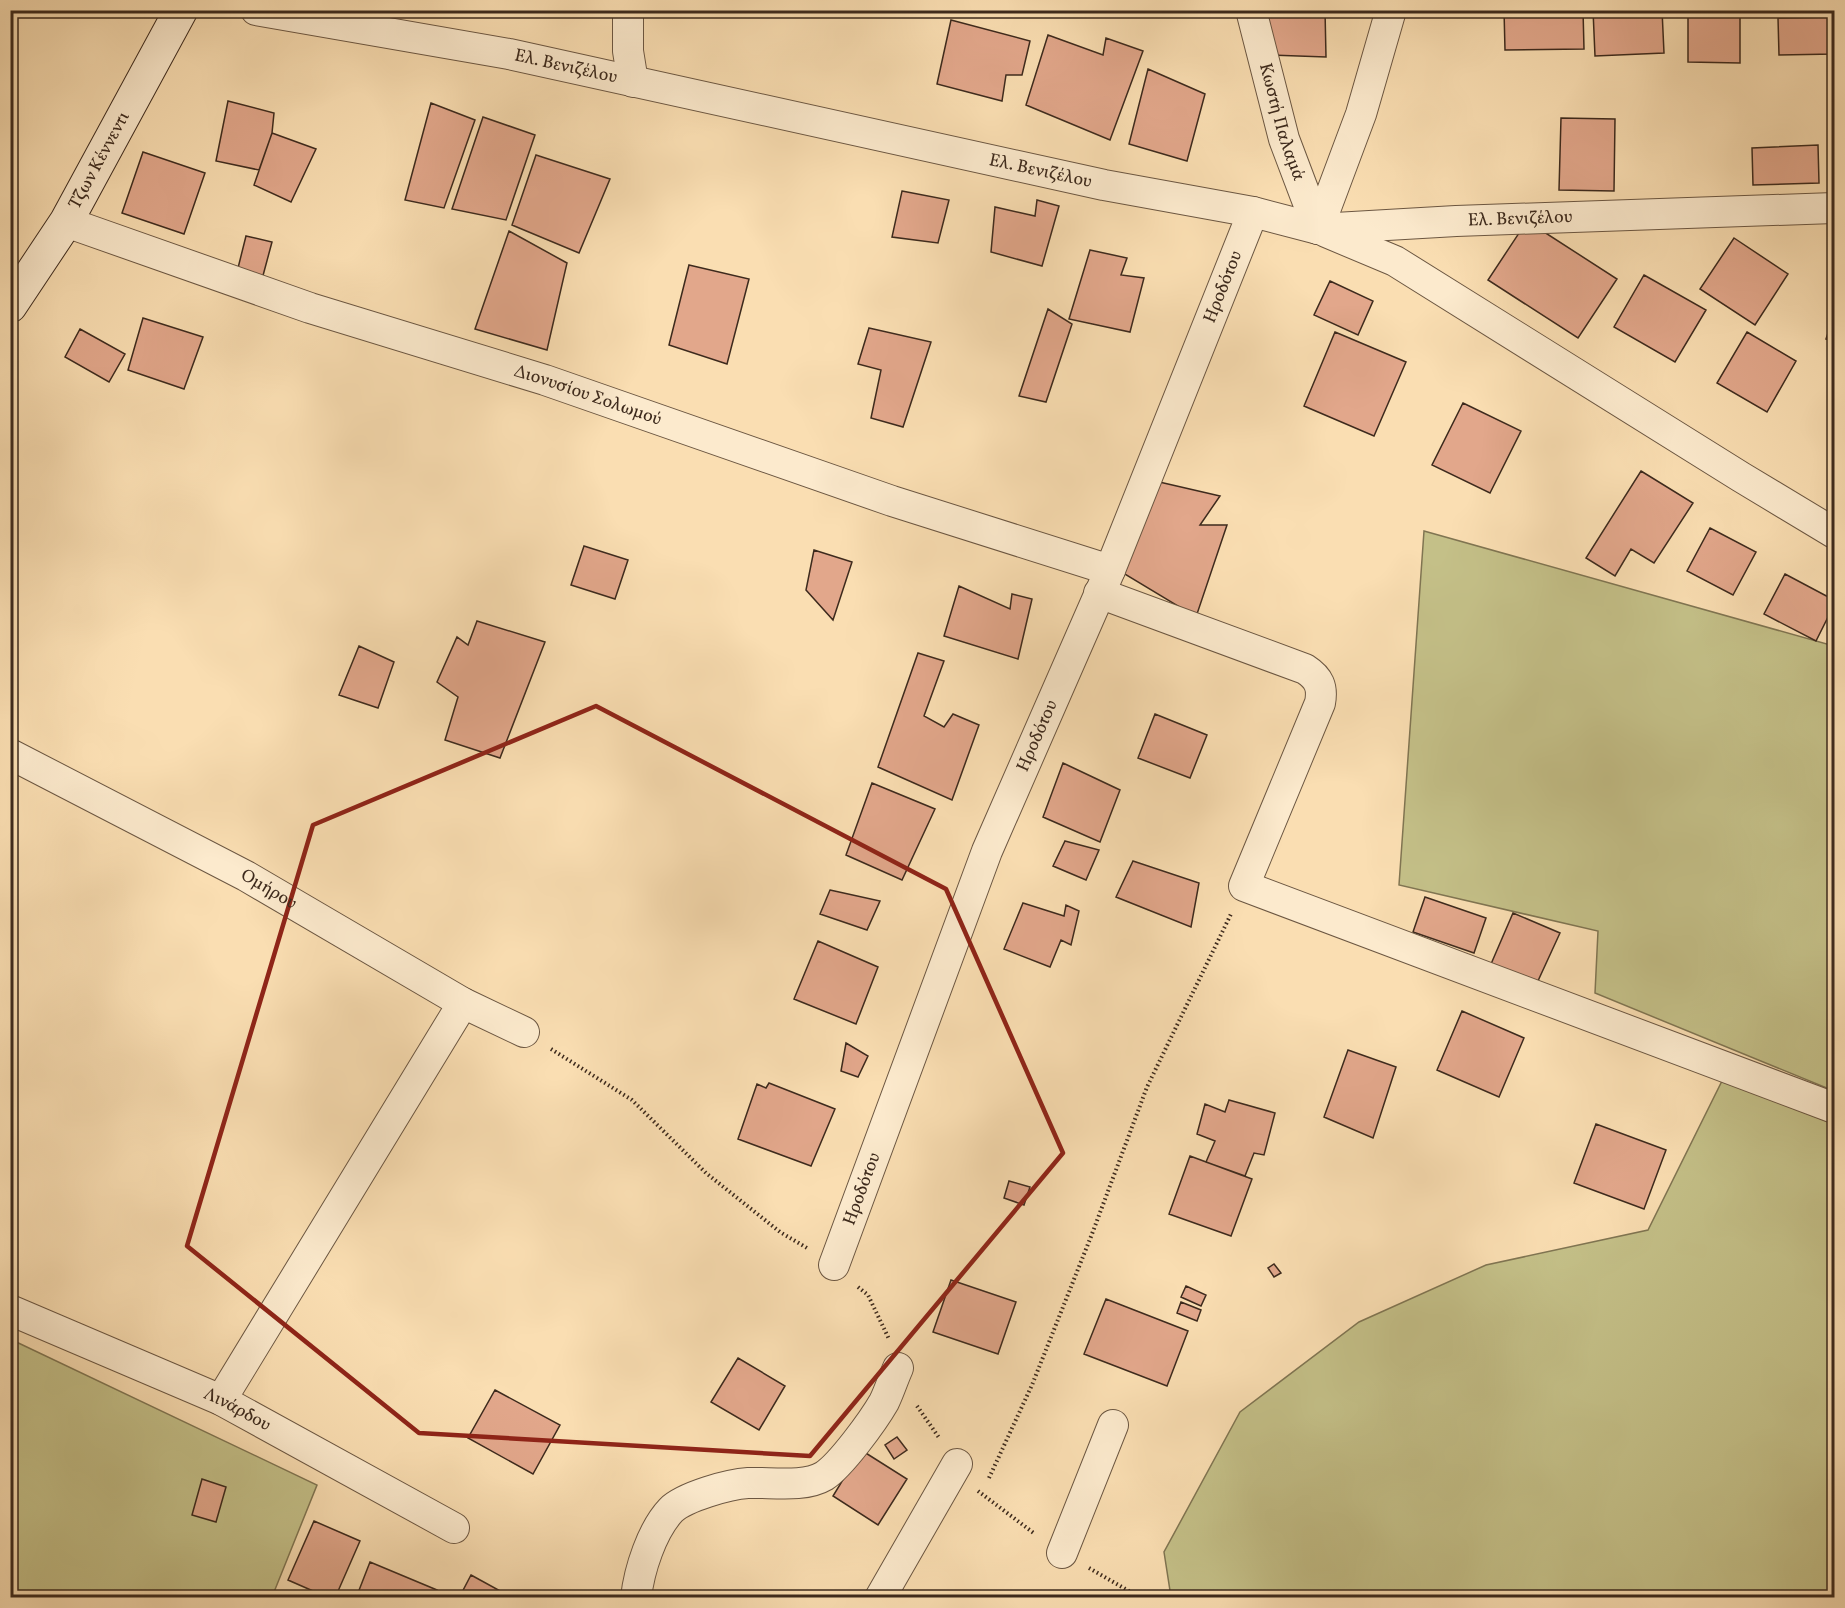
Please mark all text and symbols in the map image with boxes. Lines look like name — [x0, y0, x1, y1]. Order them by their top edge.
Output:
street label: Ελ. Βενιζέλου — [512, 43, 620, 90]
street label: Κωστή Παλαμά — [1253, 60, 1311, 184]
street label: Τζων Κέννεντι — [63, 107, 136, 214]
street label: Ελ. Βενιζέλου — [987, 148, 1094, 194]
street label: Ελ. Βενιζέλου — [1467, 205, 1573, 233]
street label: Ηροδότου — [1197, 247, 1249, 327]
street label: Διονυσίου Σολωμού — [511, 359, 665, 432]
street label: Ηροδότου — [1011, 696, 1064, 776]
street label: Ομήρου — [236, 863, 302, 916]
street label: Ηροδότου — [837, 1149, 887, 1229]
street label: Λινάρδου — [200, 1382, 275, 1437]

